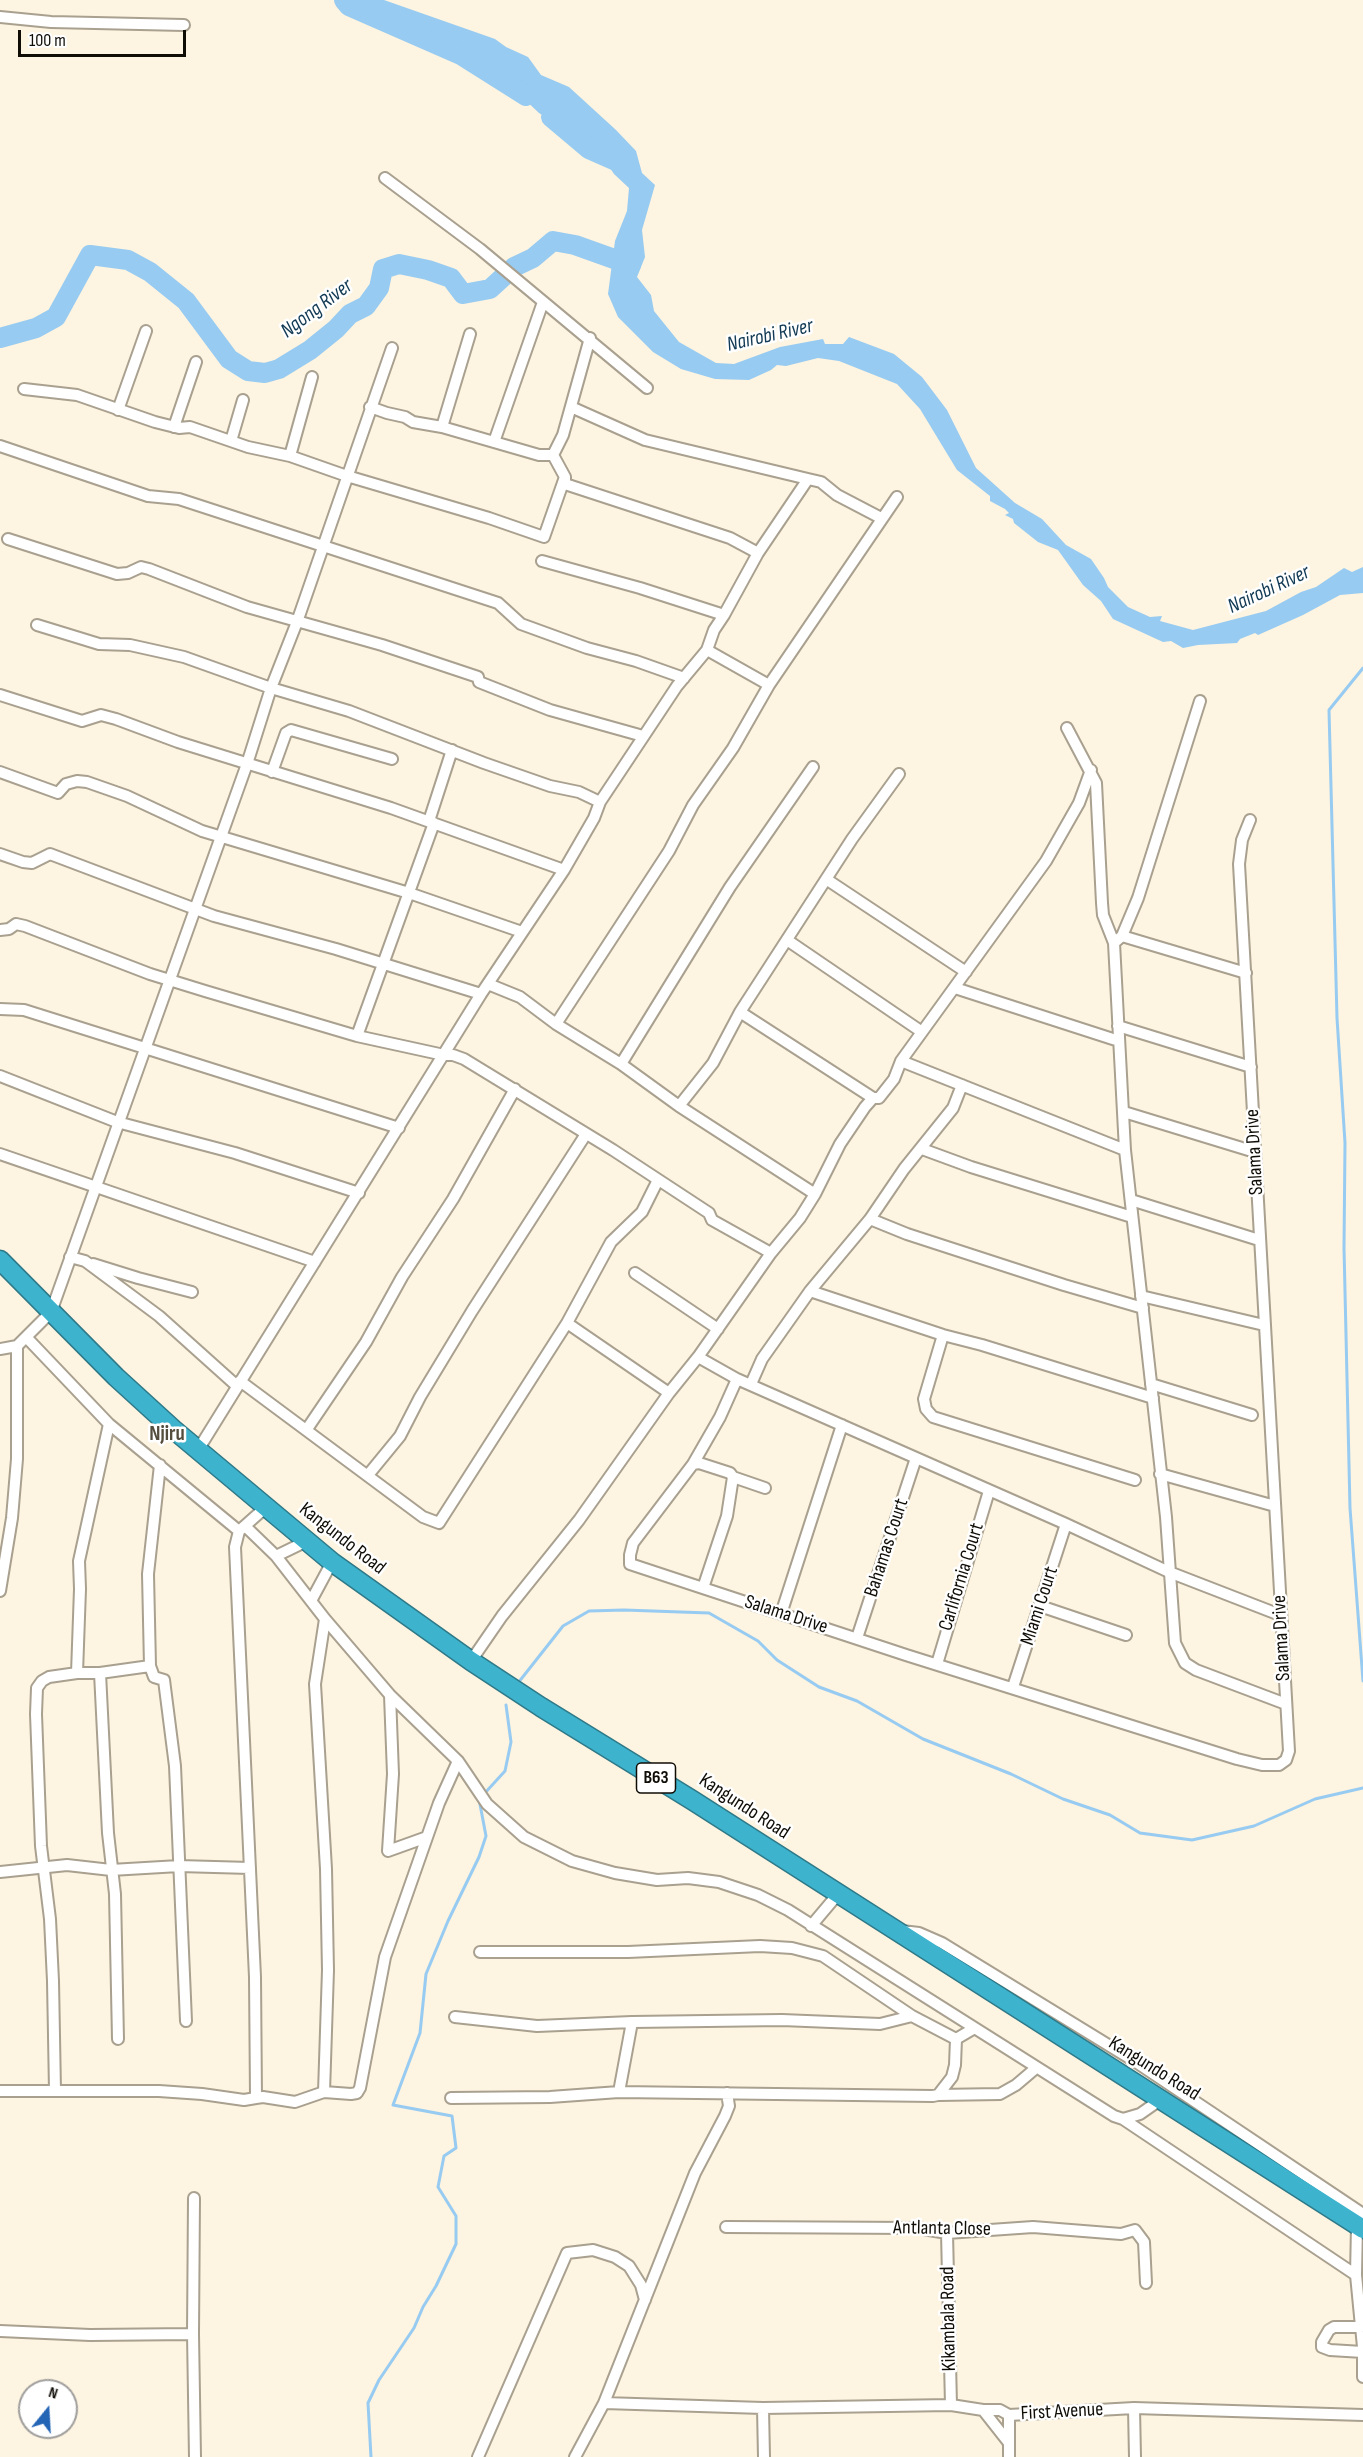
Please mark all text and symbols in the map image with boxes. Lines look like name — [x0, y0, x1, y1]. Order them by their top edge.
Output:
scale bar — [21, 18, 189, 56]
text: 100 m — [29, 30, 66, 51]
water label: Ngong River — [276, 274, 358, 344]
water label: Nairobi River — [724, 314, 816, 358]
water label: Nairobi River — [1224, 560, 1314, 620]
street label: Salama Drive — [1241, 1108, 1269, 1196]
district label: Njiru — [149, 1422, 185, 1448]
street label: Bahamas Court — [860, 1496, 914, 1600]
street label: Kangundo Road — [294, 1498, 390, 1580]
street label: Carlifornia Court — [934, 1520, 990, 1634]
street label: Miami Court — [1016, 1564, 1064, 1648]
street label: Salama Drive — [741, 1590, 831, 1640]
street label: Salama Drive — [1268, 1594, 1296, 1682]
road number: B63 — [636, 1763, 676, 1793]
street label: Kangundo Road — [694, 1769, 794, 1845]
street label: Kangundo Road — [1104, 2031, 1204, 2107]
street label: Antlanta Close — [893, 2216, 991, 2242]
street label: Kikambala Road — [936, 2266, 962, 2372]
north arrow — [18, 2379, 78, 2439]
text: N — [46, 2383, 60, 2404]
street label: First Avenue — [1020, 2398, 1104, 2426]

